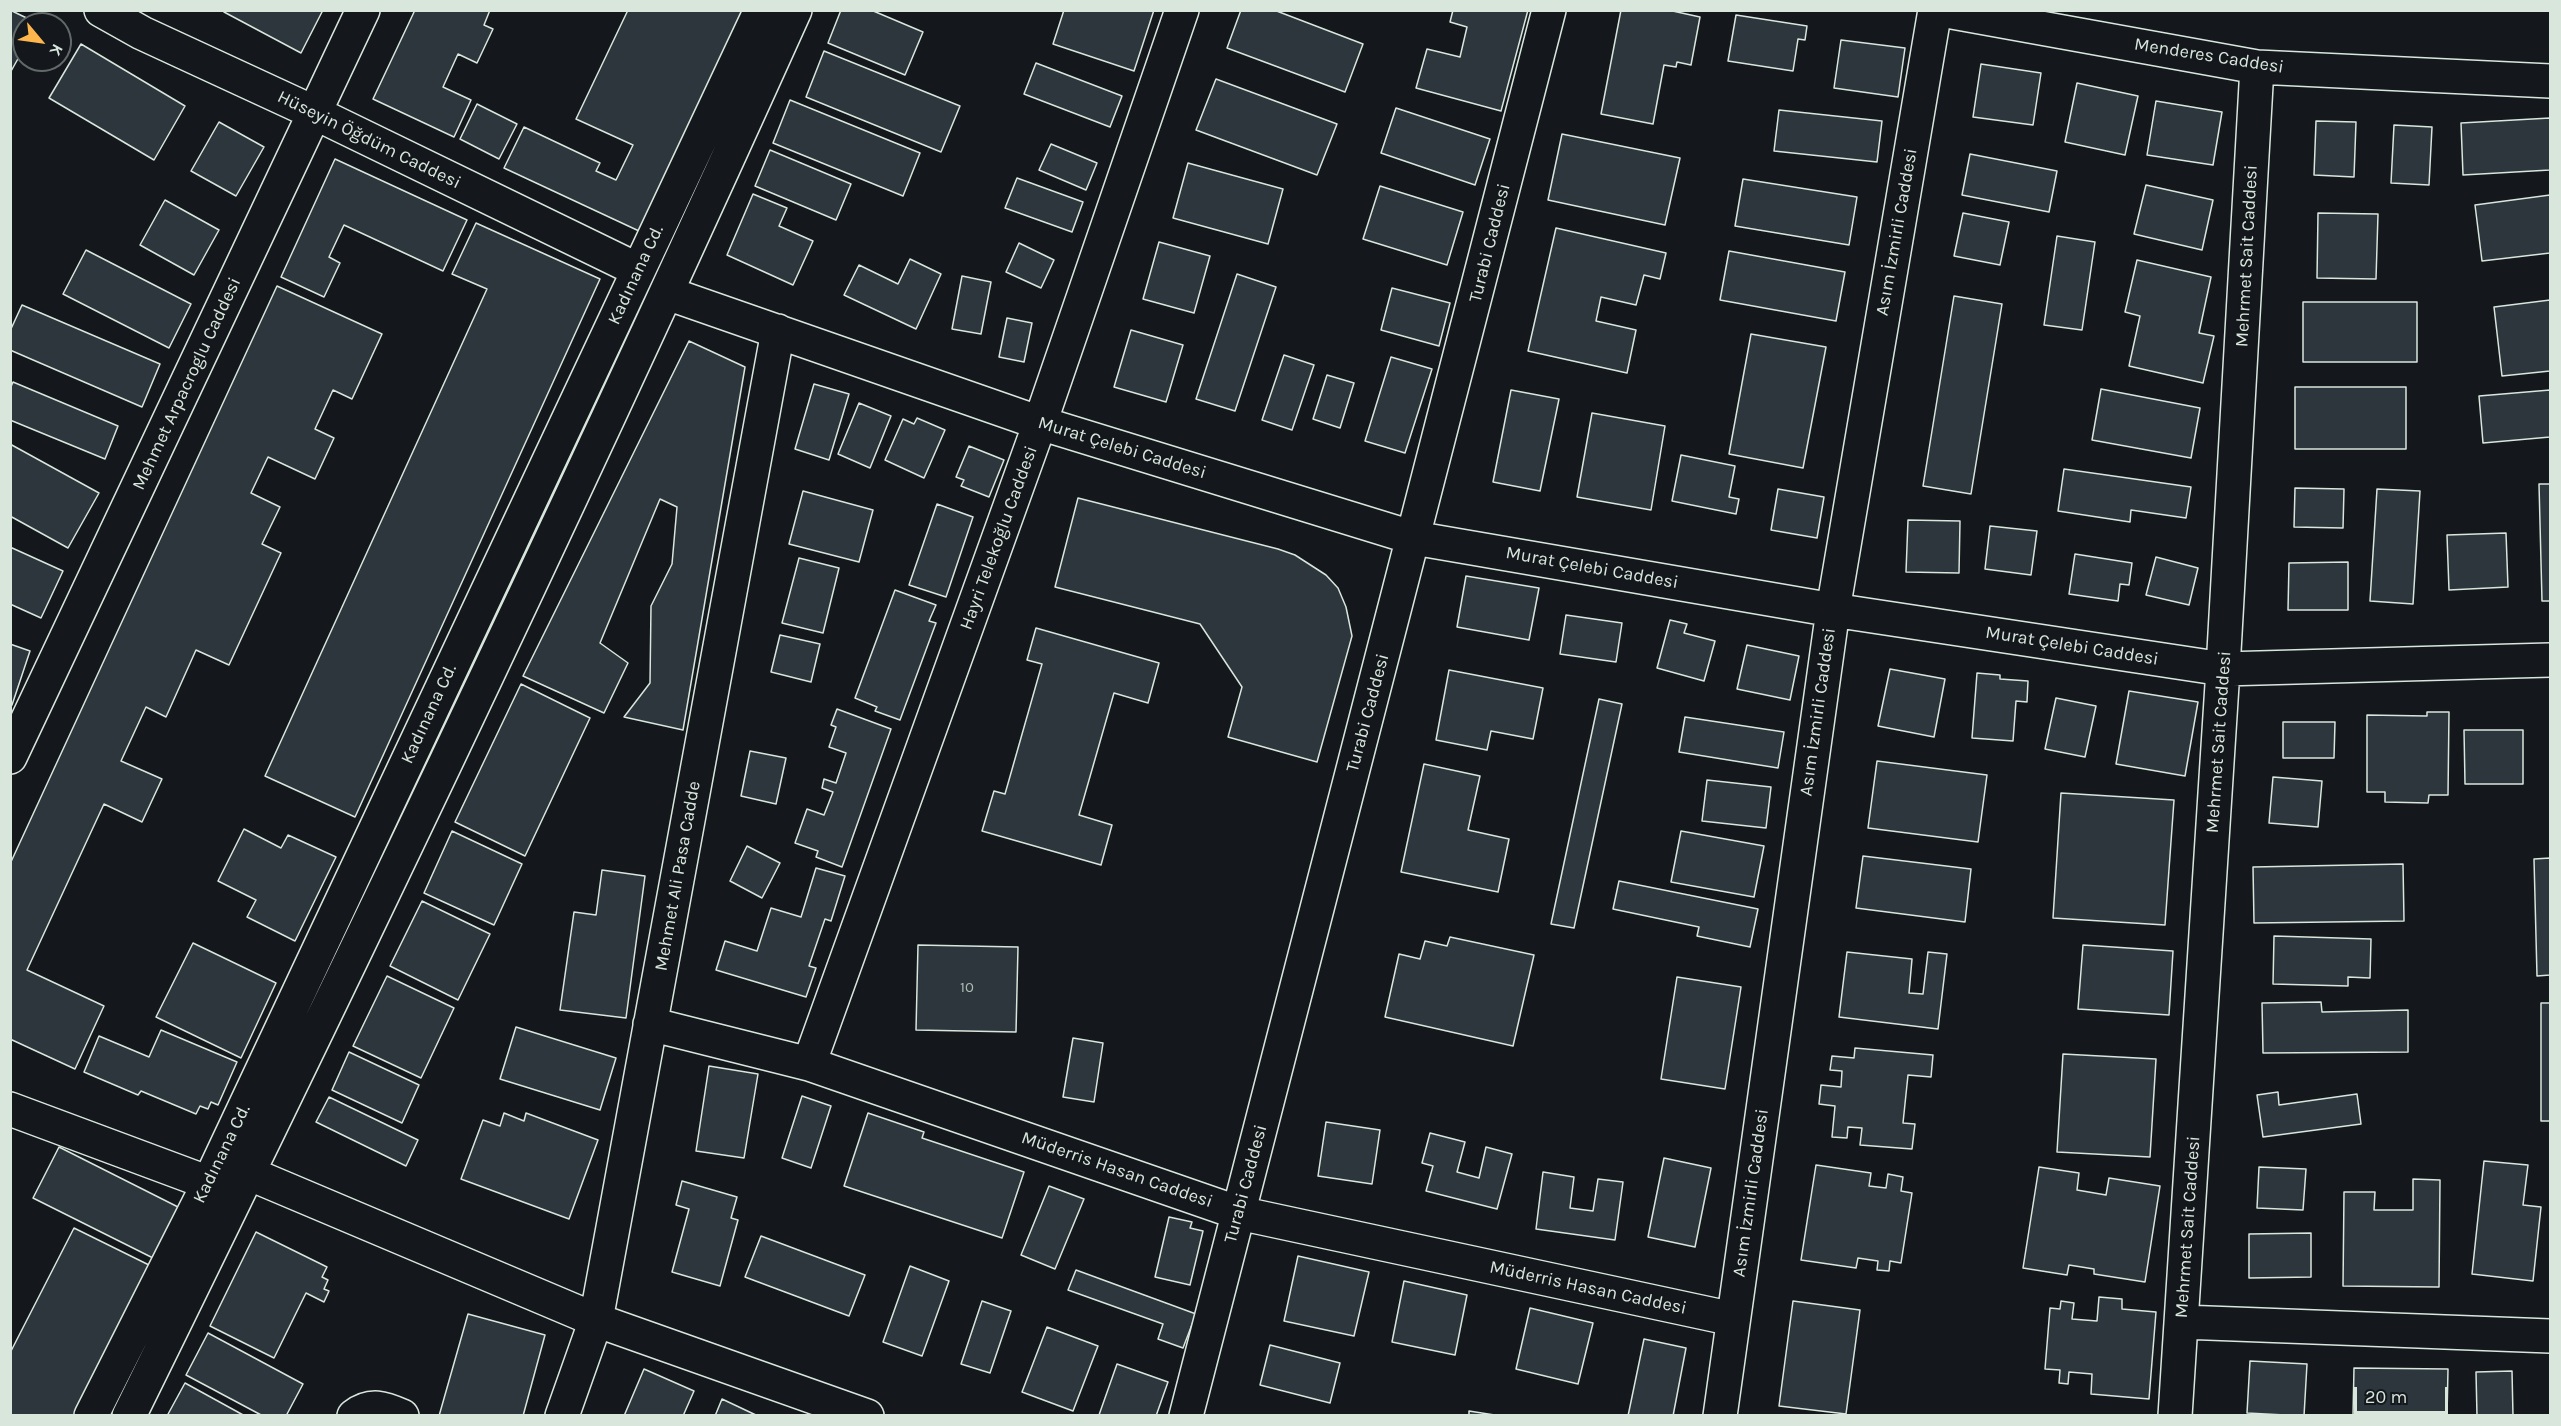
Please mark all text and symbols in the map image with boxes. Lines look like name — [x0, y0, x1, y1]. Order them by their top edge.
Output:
north arrow — [12, 12, 72, 72]
street label: Menderes Caddesi — [2133, 34, 2285, 78]
text: K — [46, 41, 67, 59]
street label: Hüseyin Öğdüm Caddesi — [274, 86, 464, 194]
street label: Asım İzmirli Caddesi — [1872, 147, 1922, 317]
street label: Mehrmet Sait Caddesi — [2231, 164, 2263, 348]
street label: Turabi Caddesi — [1465, 181, 1515, 305]
street label: Kadınana Cd. — [603, 222, 669, 328]
street label: Mehmet Arpacroglu Caddesi — [128, 274, 246, 494]
street label: Murat Çelebi Caddesi — [1035, 412, 1209, 484]
street label: Hayri Telekoğlu Caddesi — [956, 443, 1042, 633]
street label: Murat Çelebi Caddesi — [1504, 542, 1680, 594]
street label: Murat Çelebi Caddesi — [1984, 622, 2160, 670]
street label: Asım İzmirli Caddesi — [1796, 627, 1840, 797]
street label: Mehrmet Sait Caddesi — [2202, 650, 2236, 834]
street label: Turabi Caddesi — [1342, 651, 1394, 775]
street label: Kadınana Cd. — [396, 661, 462, 767]
street label: Mehmet Ali Pasa Cadde — [651, 779, 705, 973]
house number: 10 — [960, 979, 974, 997]
street label: Kadınana Cd. — [189, 1101, 255, 1207]
street label: Asım İzmirli Caddesi — [1729, 1108, 1773, 1278]
street label: Turabi Caddesi — [1220, 1122, 1272, 1246]
street label: Müderris Hasan Caddesi — [1018, 1127, 1216, 1213]
street label: Mehrmet Sait Caddesi — [2171, 1135, 2205, 1319]
street label: Müderris Hasan Caddesi — [1487, 1257, 1689, 1319]
scale bar — [2357, 1375, 2452, 1413]
text: 20 m — [2365, 1386, 2407, 1408]

